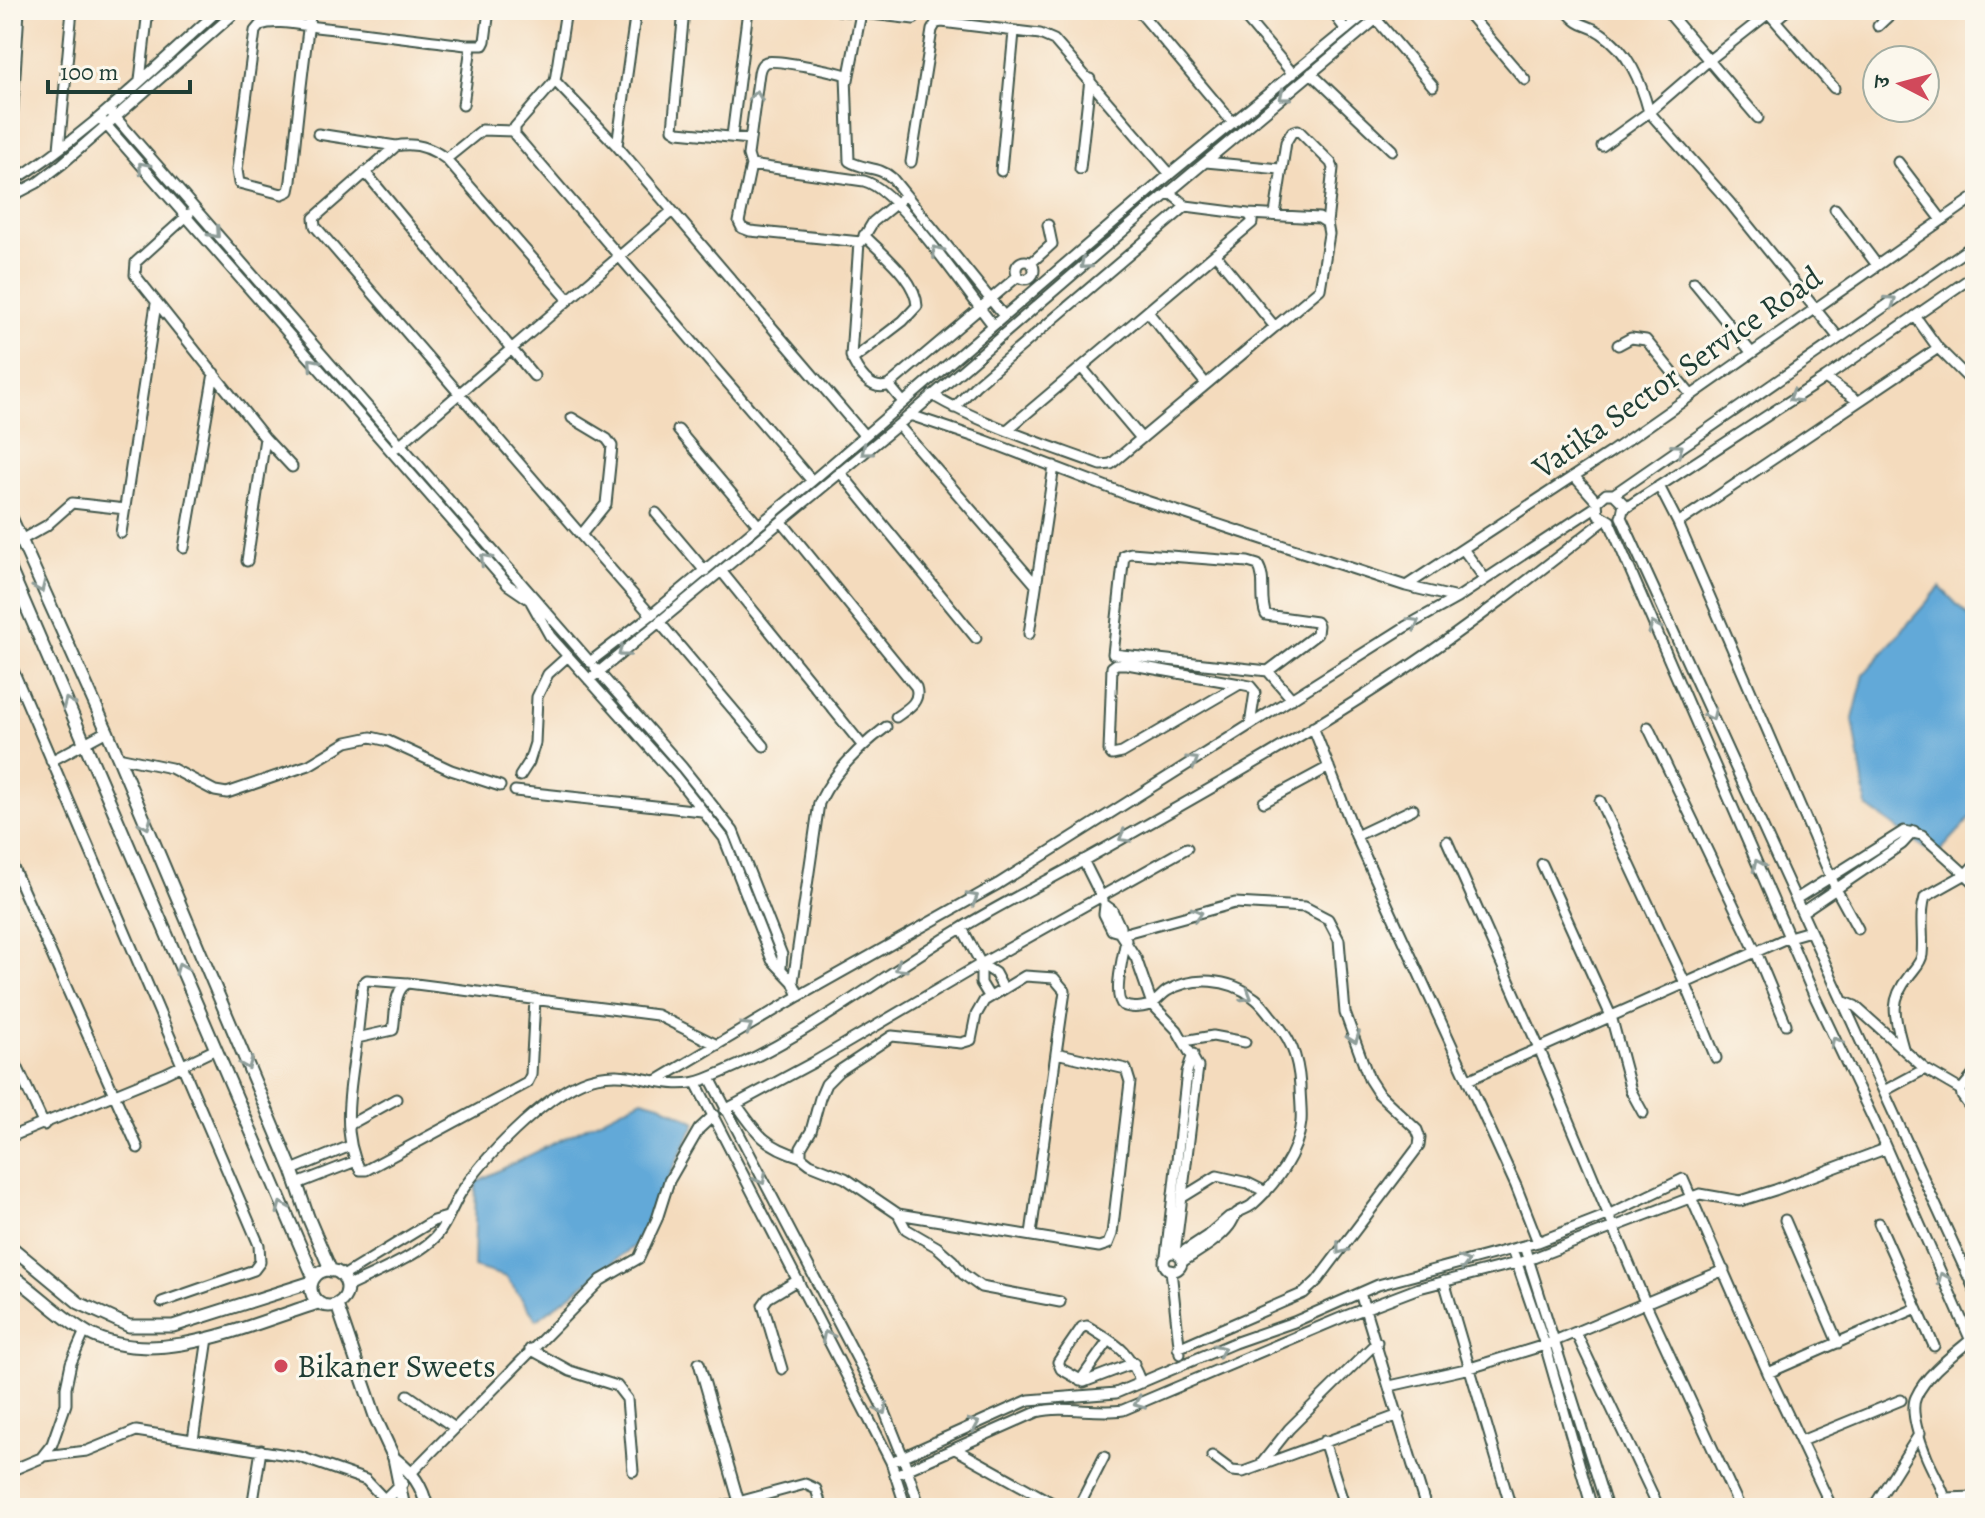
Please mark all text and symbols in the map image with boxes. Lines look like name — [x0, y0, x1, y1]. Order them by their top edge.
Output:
scale bar — [48, 44, 190, 94]
north arrow — [1861, 44, 1941, 124]
text: 100 m — [60, 56, 119, 88]
text: उ — [1866, 73, 1898, 91]
one-way arrow — [1279, 86, 1293, 101]
one-way arrow — [747, 89, 764, 102]
one-way arrow — [138, 161, 153, 176]
one-way arrow — [206, 223, 220, 238]
one-way arrow — [932, 245, 946, 260]
one-way arrow — [1080, 254, 1095, 269]
street label: Vatika Sector Service Road — [1523, 255, 1831, 489]
one-way arrow — [1883, 296, 1897, 311]
one-way arrow — [308, 358, 323, 373]
one-way arrow — [1788, 387, 1803, 402]
one-way arrow — [860, 441, 875, 455]
one-way arrow — [1669, 444, 1683, 459]
one-way arrow — [480, 553, 494, 568]
one-way arrow — [31, 578, 47, 593]
one-way arrow — [1405, 617, 1419, 633]
one-way arrow — [1648, 621, 1664, 635]
one-way arrow — [618, 642, 632, 657]
one-way arrow — [61, 697, 77, 711]
one-way arrow — [1701, 707, 1717, 721]
one-way arrow — [1185, 755, 1199, 770]
one-way arrow — [136, 816, 152, 830]
one-way arrow — [1118, 827, 1133, 843]
one-way arrow — [1752, 859, 1768, 874]
one-way arrow — [964, 892, 978, 908]
one-way arrow — [1189, 906, 1203, 923]
one-way arrow — [894, 958, 908, 973]
one-way arrow — [175, 961, 191, 976]
one-way arrow — [1239, 986, 1253, 1001]
one-way arrow — [738, 1021, 753, 1037]
one-way arrow — [1344, 1031, 1361, 1045]
one-way arrow — [1830, 1035, 1846, 1050]
one-way arrow — [237, 1056, 253, 1070]
one-way arrow — [752, 1170, 767, 1185]
one-way arrow — [276, 1201, 292, 1215]
one-way arrow — [1336, 1240, 1350, 1255]
one-way arrow — [1456, 1255, 1470, 1272]
one-way arrow — [1937, 1272, 1953, 1287]
one-way arrow — [821, 1329, 836, 1344]
one-way arrow — [1212, 1343, 1226, 1359]
place label: Bikaner Sweets — [297, 1344, 496, 1388]
marker: Bikaner Sweets — [272, 1357, 290, 1375]
one-way arrow — [1133, 1393, 1147, 1410]
one-way arrow — [873, 1400, 888, 1415]
one-way arrow — [966, 1418, 980, 1434]

